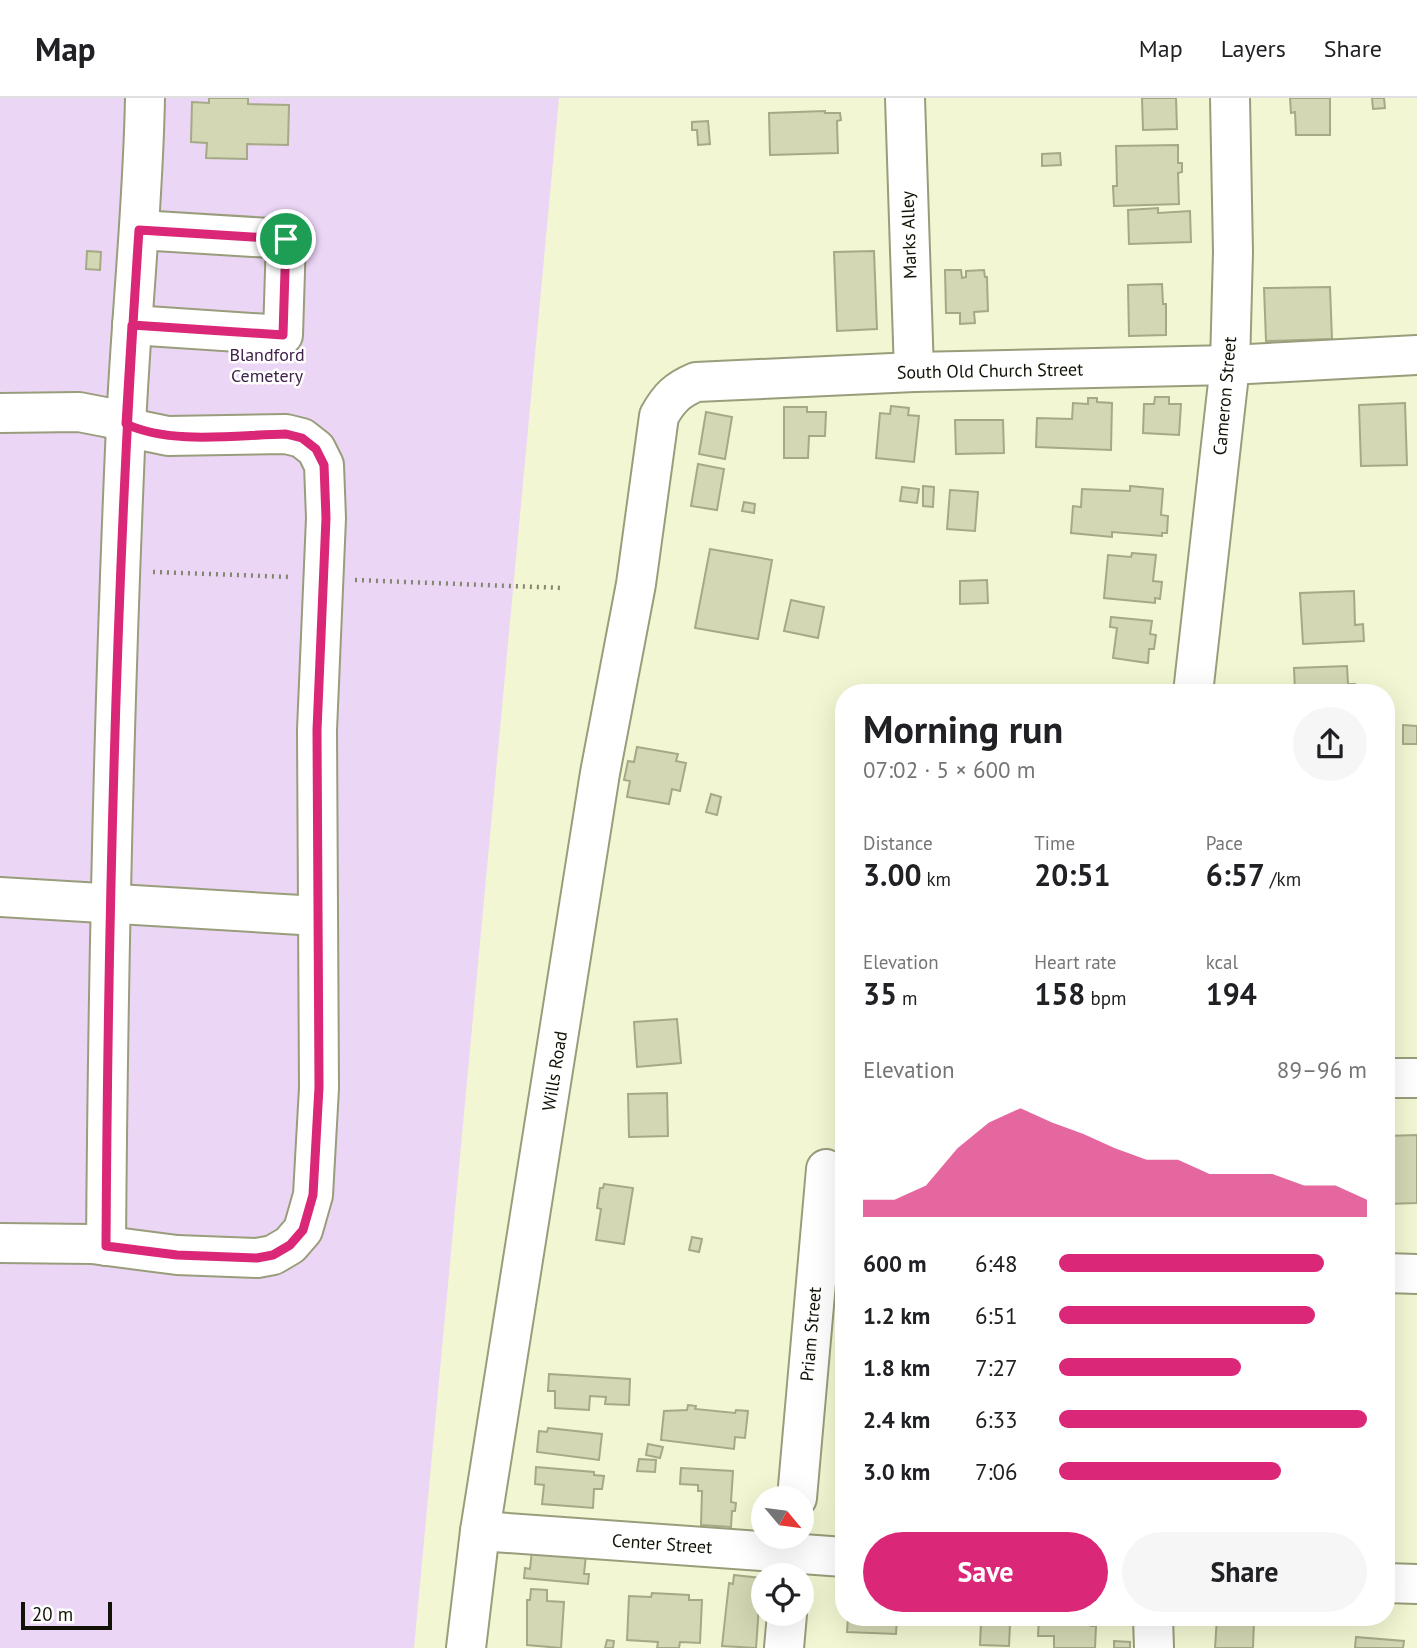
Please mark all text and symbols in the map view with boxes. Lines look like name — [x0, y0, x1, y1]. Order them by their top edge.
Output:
text: Map — [35, 27, 96, 70]
text: Map — [1139, 33, 1183, 64]
text: Layers — [1221, 33, 1286, 64]
text: Share — [1324, 33, 1382, 64]
street label: Marks Alley — [895, 190, 922, 279]
pin — [256, 209, 316, 269]
icon: arrive — [267, 220, 305, 258]
street label: Cameron Street — [1208, 336, 1241, 456]
park label: Blandford Cemetery — [229, 343, 305, 387]
street label: South Old Church Street — [897, 357, 1083, 384]
text: Morning run — [863, 704, 1063, 753]
button: share — [1293, 707, 1367, 781]
text: 07:02 · 5 × 600 m — [863, 755, 1035, 784]
text: Distance — [863, 831, 933, 855]
text: Time — [1034, 831, 1075, 855]
text: Pace — [1206, 831, 1243, 855]
text: 3.00 — [863, 855, 921, 894]
text: 20:51 — [1034, 855, 1110, 894]
text: 6:57 — [1206, 855, 1265, 894]
text: km — [921, 867, 951, 891]
text: /km — [1265, 867, 1301, 891]
text: Elevation — [863, 950, 939, 974]
text: Heart rate — [1034, 950, 1116, 974]
text: kcal — [1206, 950, 1238, 974]
text: 35 — [863, 974, 897, 1013]
text: 158 — [1034, 974, 1085, 1013]
text: 194 — [1206, 974, 1257, 1013]
text: m — [897, 986, 918, 1010]
text: bpm — [1085, 986, 1126, 1010]
street label: Wills Road — [537, 1029, 572, 1113]
text: Elevation — [863, 1055, 955, 1084]
text: 89–96 m — [1277, 1055, 1367, 1084]
text: 600 m — [863, 1249, 926, 1278]
text: 6:48 — [975, 1249, 1018, 1278]
street label: Priam Street — [795, 1286, 826, 1382]
text: 1.2 km — [863, 1301, 930, 1330]
text: 6:51 — [975, 1301, 1018, 1330]
text: 1.8 km — [863, 1353, 930, 1382]
text: 7:27 — [975, 1353, 1018, 1382]
text: 2.4 km — [863, 1405, 930, 1434]
text: 6:33 — [975, 1405, 1018, 1434]
text: 3.0 km — [863, 1457, 930, 1486]
text: 7:06 — [975, 1457, 1018, 1486]
north arrow — [751, 1486, 814, 1549]
map controls — [751, 1486, 814, 1626]
street label: Center Street — [611, 1529, 713, 1558]
button: Save — [863, 1532, 1108, 1612]
button: Share — [1122, 1532, 1367, 1612]
button: locate — [751, 1563, 814, 1626]
scale bar — [21, 1599, 112, 1631]
text: 20 m — [32, 1602, 73, 1626]

